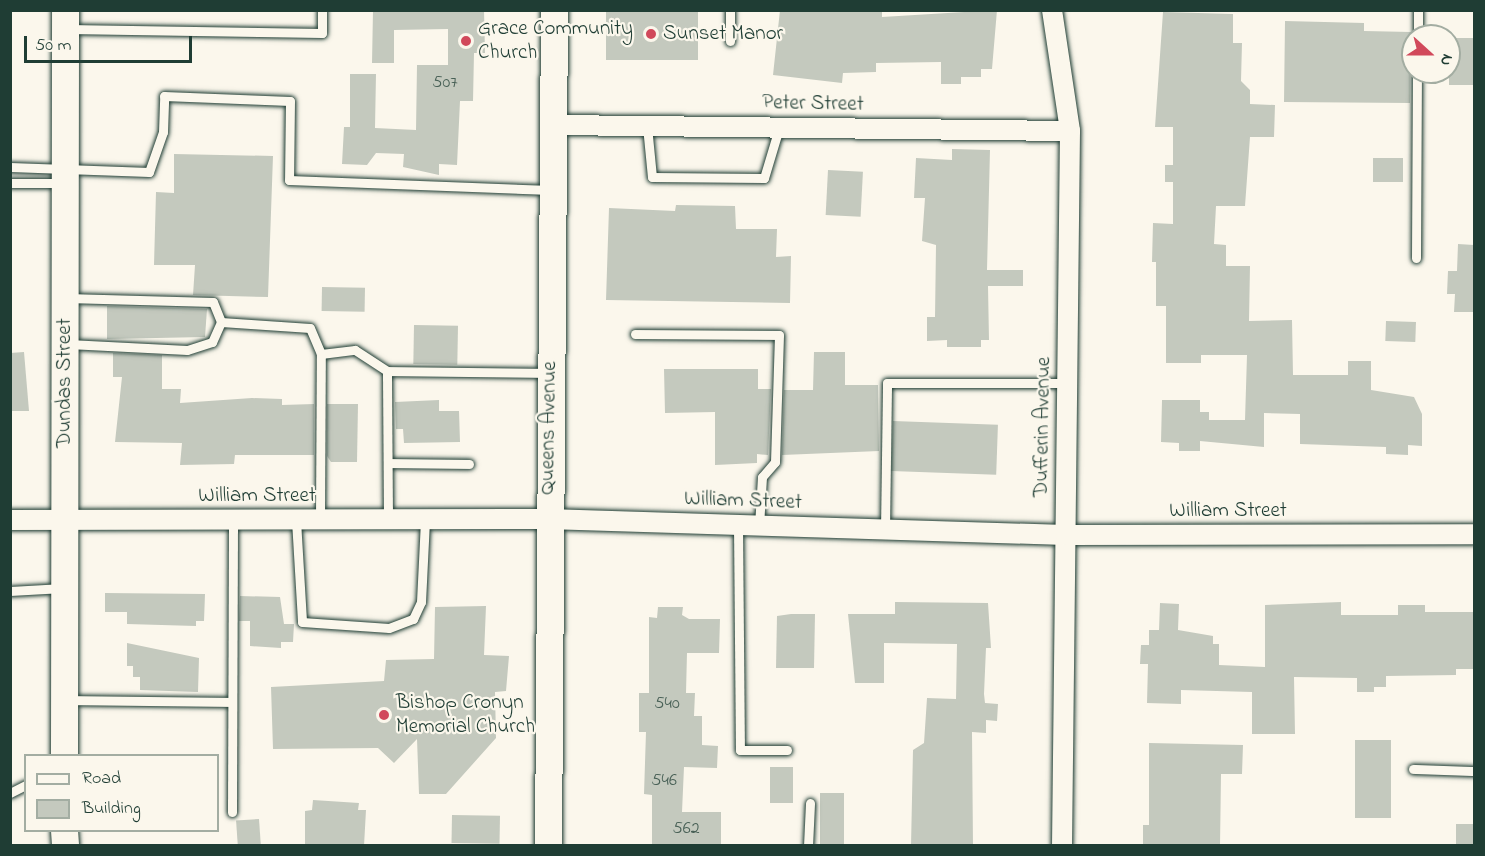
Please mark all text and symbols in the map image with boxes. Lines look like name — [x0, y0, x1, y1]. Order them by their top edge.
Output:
place label: Grace Community Church — [478, 16, 633, 66]
place label: Sunset Manor — [663, 21, 783, 47]
scale bar — [27, 24, 195, 62]
north arrow — [1401, 24, 1461, 84]
marker: Sunset Manor — [644, 27, 658, 41]
text: 50 m — [35, 33, 72, 59]
marker: Grace Community Church — [459, 34, 473, 48]
text: N — [1433, 50, 1459, 69]
house number: 507 — [432, 72, 458, 94]
street label: Peter Street — [762, 91, 864, 117]
street label: Dundas Street — [52, 318, 78, 448]
street label: Dufferin Avenue — [1029, 357, 1057, 497]
street label: Queens Avenue — [535, 361, 563, 495]
street label: William Street — [198, 483, 316, 509]
street label: William Street — [684, 486, 802, 516]
street label: William Street — [1169, 498, 1287, 524]
place label: Bishop Cronyn Memorial Church — [396, 690, 535, 740]
house number: 540 — [654, 693, 680, 715]
marker: Bishop Cronyn Memorial Church — [377, 708, 391, 722]
legend — [24, 754, 219, 832]
text: Road — [82, 766, 121, 792]
house number: 546 — [651, 770, 677, 792]
text: Building — [82, 796, 141, 822]
house number: 562 — [672, 818, 700, 840]

